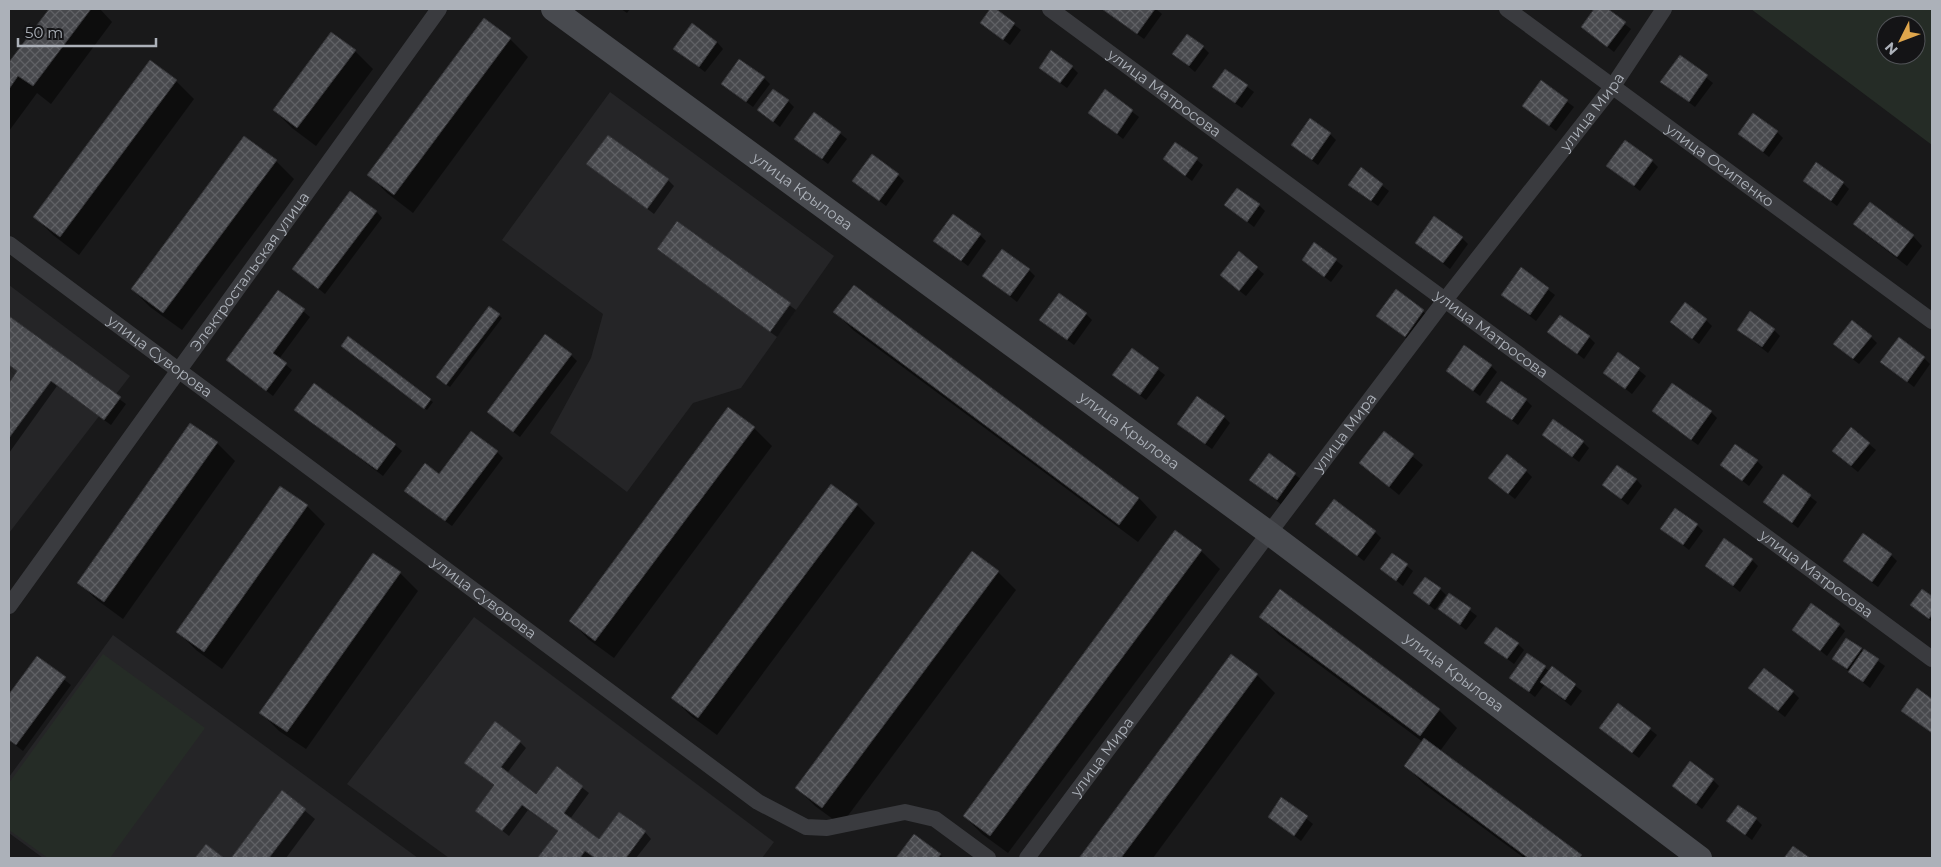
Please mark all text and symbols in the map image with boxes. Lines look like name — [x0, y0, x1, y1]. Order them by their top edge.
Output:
scale bar — [18, 15, 155, 47]
north arrow — [1876, 15, 1926, 65]
text: 50 m — [25, 23, 63, 42]
text: N — [1881, 38, 1902, 59]
street label: улица Матросова — [1103, 44, 1225, 141]
street label: улица Мира — [1555, 69, 1628, 156]
street label: улица Осипенко — [1661, 118, 1778, 211]
street label: улица Крылова — [748, 147, 857, 234]
street label: Электростальская улица — [185, 188, 313, 355]
street label: улица Матросова — [1430, 285, 1552, 382]
street label: улица Суворова — [103, 310, 216, 401]
street label: улица Крылова — [1075, 387, 1184, 473]
street label: улица Мира — [1308, 389, 1381, 477]
street label: улица Матросова — [1755, 525, 1877, 622]
street label: улица Суворова — [427, 551, 540, 643]
street label: улица Крылова — [1400, 628, 1508, 716]
street label: улица Мира — [1065, 713, 1138, 801]

